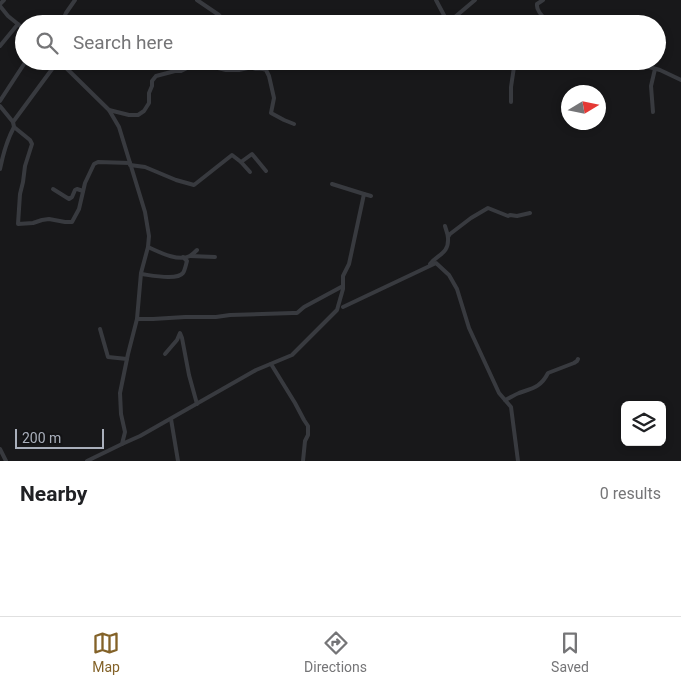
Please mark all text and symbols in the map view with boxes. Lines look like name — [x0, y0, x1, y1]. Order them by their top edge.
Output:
search box — [15, 15, 666, 70]
icon: search — [33, 29, 61, 57]
text: Search here — [73, 31, 173, 54]
north arrow — [561, 85, 606, 130]
map controls — [621, 401, 666, 446]
button: layers — [621, 401, 666, 446]
scale bar — [15, 426, 104, 449]
text: 200 m — [22, 430, 61, 446]
text: Nearby — [20, 482, 87, 506]
text: 0 results — [600, 484, 661, 503]
tab: Map — [92, 629, 120, 675]
tab: Directions — [304, 629, 367, 675]
tab: Saved — [551, 629, 589, 675]

